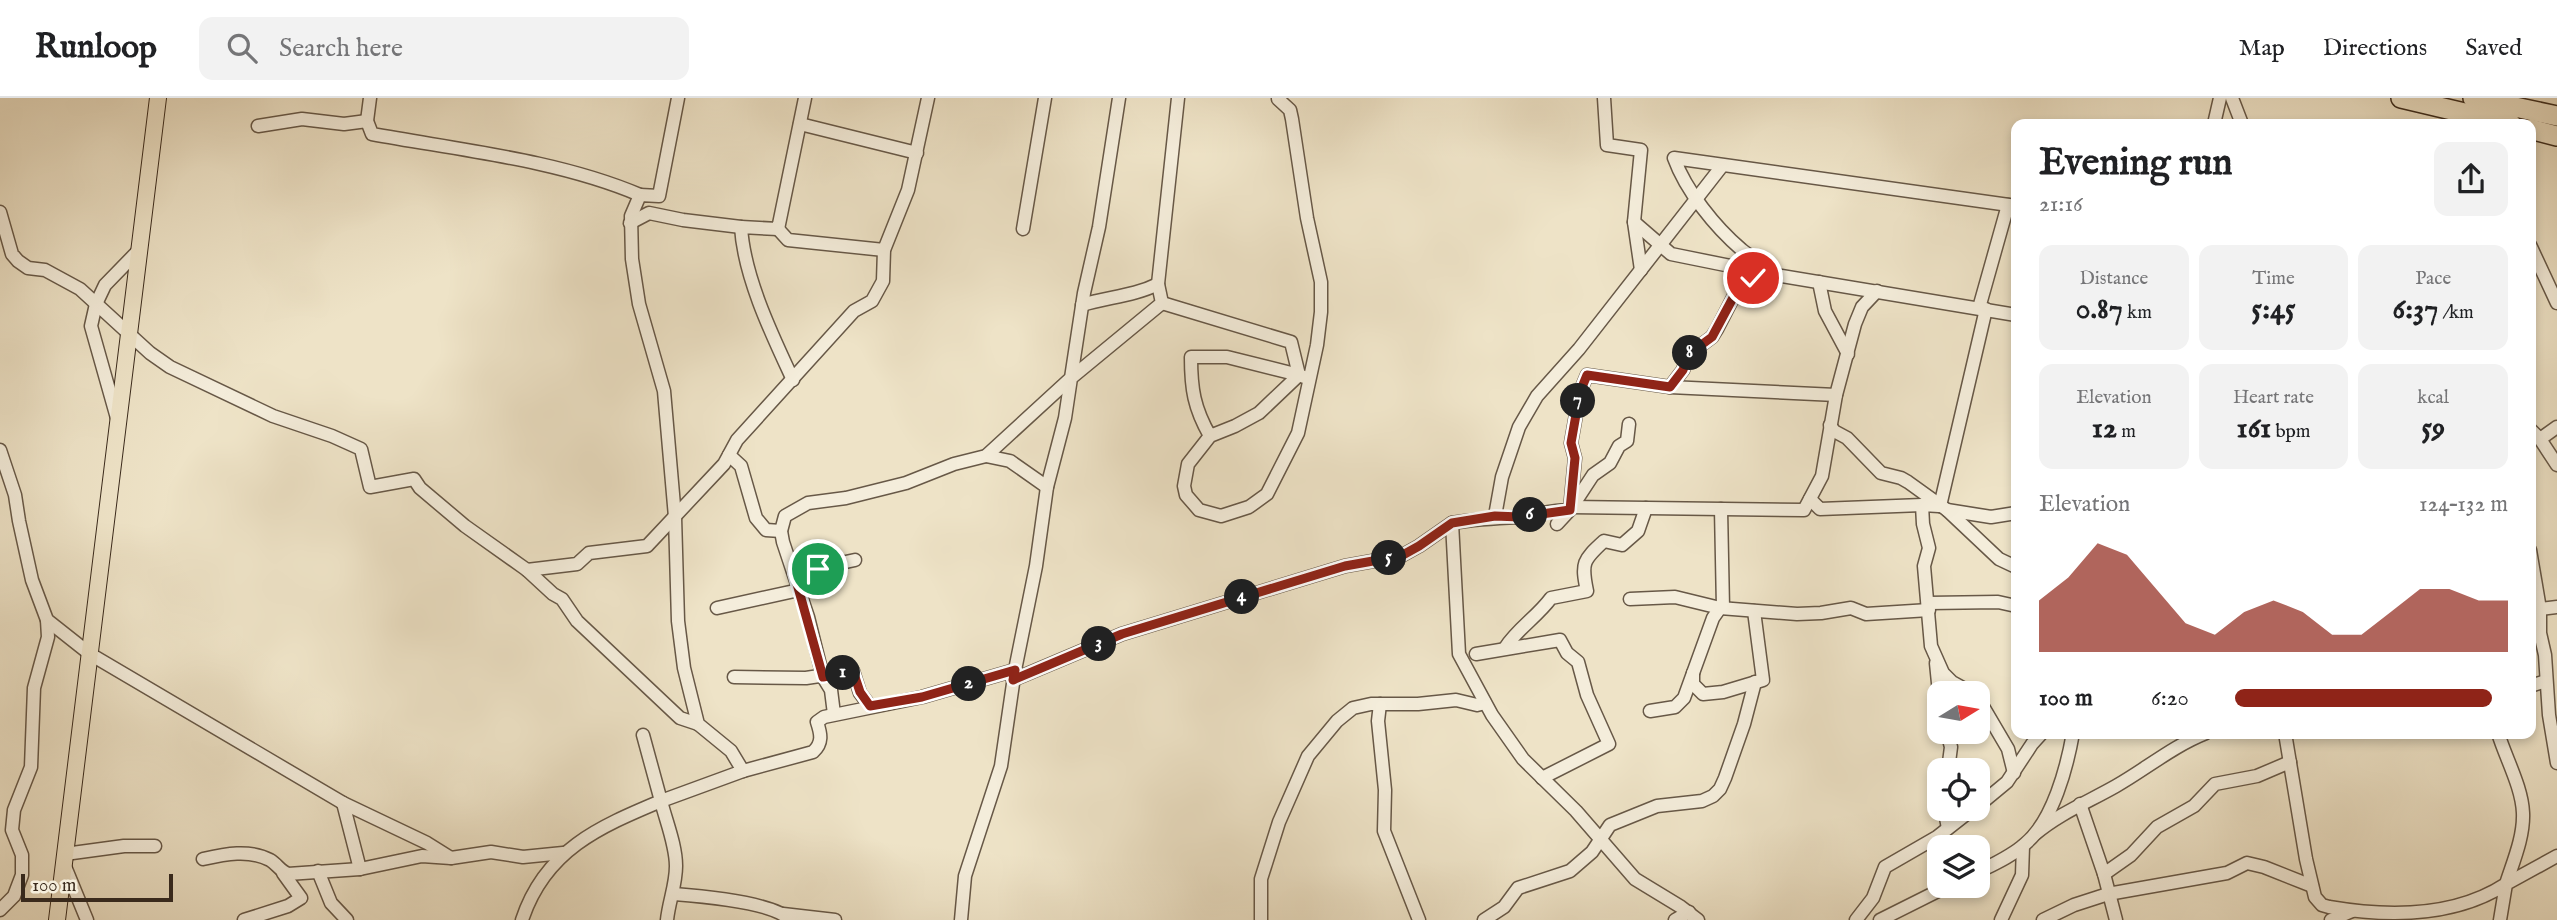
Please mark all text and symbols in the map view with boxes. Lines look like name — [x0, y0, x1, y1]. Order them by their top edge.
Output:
search box — [199, 17, 689, 80]
text: Runloop — [35, 27, 157, 69]
icon: search — [223, 29, 261, 67]
text: Search here — [279, 32, 403, 65]
text: Map — [2239, 33, 2285, 64]
text: Directions — [2323, 33, 2427, 64]
text: Saved — [2465, 33, 2522, 64]
text: Evening run — [2039, 140, 2233, 188]
button: share — [2434, 142, 2508, 216]
text: 21:16 — [2039, 190, 2083, 219]
pin — [1723, 248, 1783, 308]
icon: check — [1734, 259, 1772, 297]
text: Distance — [2079, 267, 2148, 291]
text: Time — [2252, 267, 2295, 291]
text: Pace — [2415, 267, 2451, 291]
text: 0.87 — [2076, 291, 2123, 329]
text: 5:45 — [2251, 291, 2296, 329]
text: 6:37 — [2393, 291, 2438, 329]
text: km — [2123, 301, 2152, 325]
text: /km — [2438, 301, 2474, 325]
pin: 8 — [1672, 336, 1708, 370]
text: 8 — [1686, 340, 1693, 364]
pin: 7 — [1560, 384, 1596, 418]
text: Elevation — [2076, 386, 2152, 410]
text: Heart rate — [2233, 386, 2314, 410]
text: kcal — [2417, 386, 2449, 410]
text: 7 — [1573, 388, 1582, 412]
text: 12 — [2092, 410, 2117, 448]
text: 161 — [2236, 410, 2271, 448]
text: 59 — [2421, 410, 2445, 448]
text: m — [2117, 420, 2136, 444]
text: bpm — [2271, 420, 2311, 444]
text: Elevation — [2039, 490, 2130, 519]
text: 124–132 m — [2419, 490, 2508, 519]
pin: 6 — [1512, 498, 1548, 532]
text: 6 — [1525, 502, 1534, 526]
pin — [788, 539, 848, 599]
pin: 5 — [1372, 540, 1406, 575]
text: 5 — [1385, 545, 1392, 569]
icon: arrive — [799, 550, 837, 588]
pin: 4 — [1224, 580, 1260, 614]
text: 4 — [1237, 584, 1246, 608]
pin: 3 — [1082, 626, 1116, 662]
text: 3 — [1095, 631, 1102, 655]
pin: 1 — [826, 656, 860, 690]
text: 1 — [839, 660, 846, 684]
pin: 2 — [951, 666, 986, 702]
text: 2 — [964, 671, 973, 695]
north arrow — [1927, 681, 1990, 744]
map controls — [1927, 681, 1990, 898]
text: 100 m — [2039, 684, 2093, 713]
text: 6:20 — [2151, 684, 2189, 713]
button: locate — [1927, 758, 1990, 821]
button: layers — [1927, 835, 1990, 898]
scale bar — [21, 871, 173, 903]
text: 100 m — [32, 874, 76, 898]

